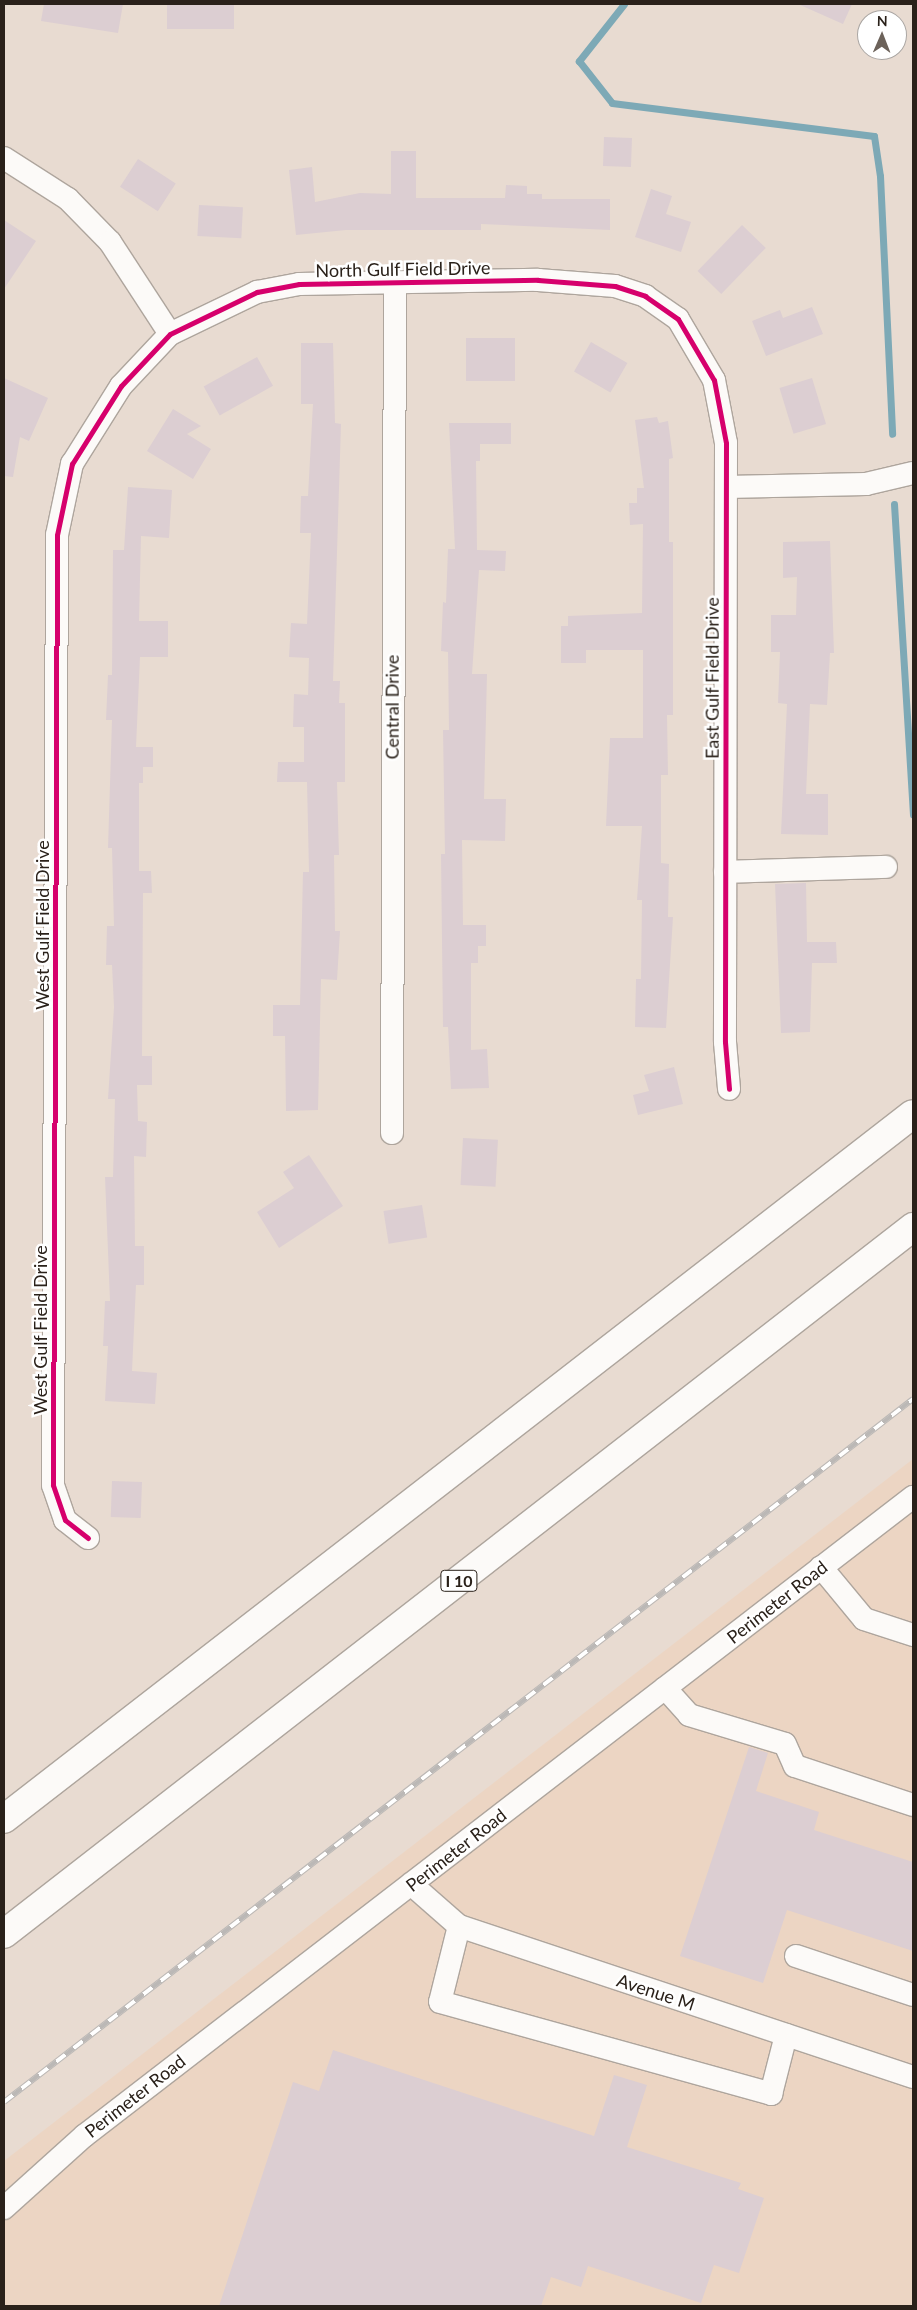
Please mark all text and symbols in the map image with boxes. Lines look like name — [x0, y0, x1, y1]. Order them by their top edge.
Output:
north arrow — [857, 10, 907, 60]
text: N — [877, 12, 888, 29]
street label: North Gulf Field Drive — [315, 257, 491, 281]
street label: East Gulf Field Drive — [701, 597, 723, 759]
street label: Central Drive — [381, 655, 403, 759]
street label: West Gulf Field Drive — [31, 840, 53, 1010]
street label: West Gulf Field Drive — [29, 1245, 51, 1415]
street label: Perimeter Road — [722, 1556, 832, 1648]
road number: I 10 — [440, 1568, 478, 1594]
street label: Perimeter Road — [401, 1804, 511, 1896]
street label: Avenue M — [614, 1969, 698, 2015]
street label: Perimeter Road — [80, 2050, 190, 2142]

